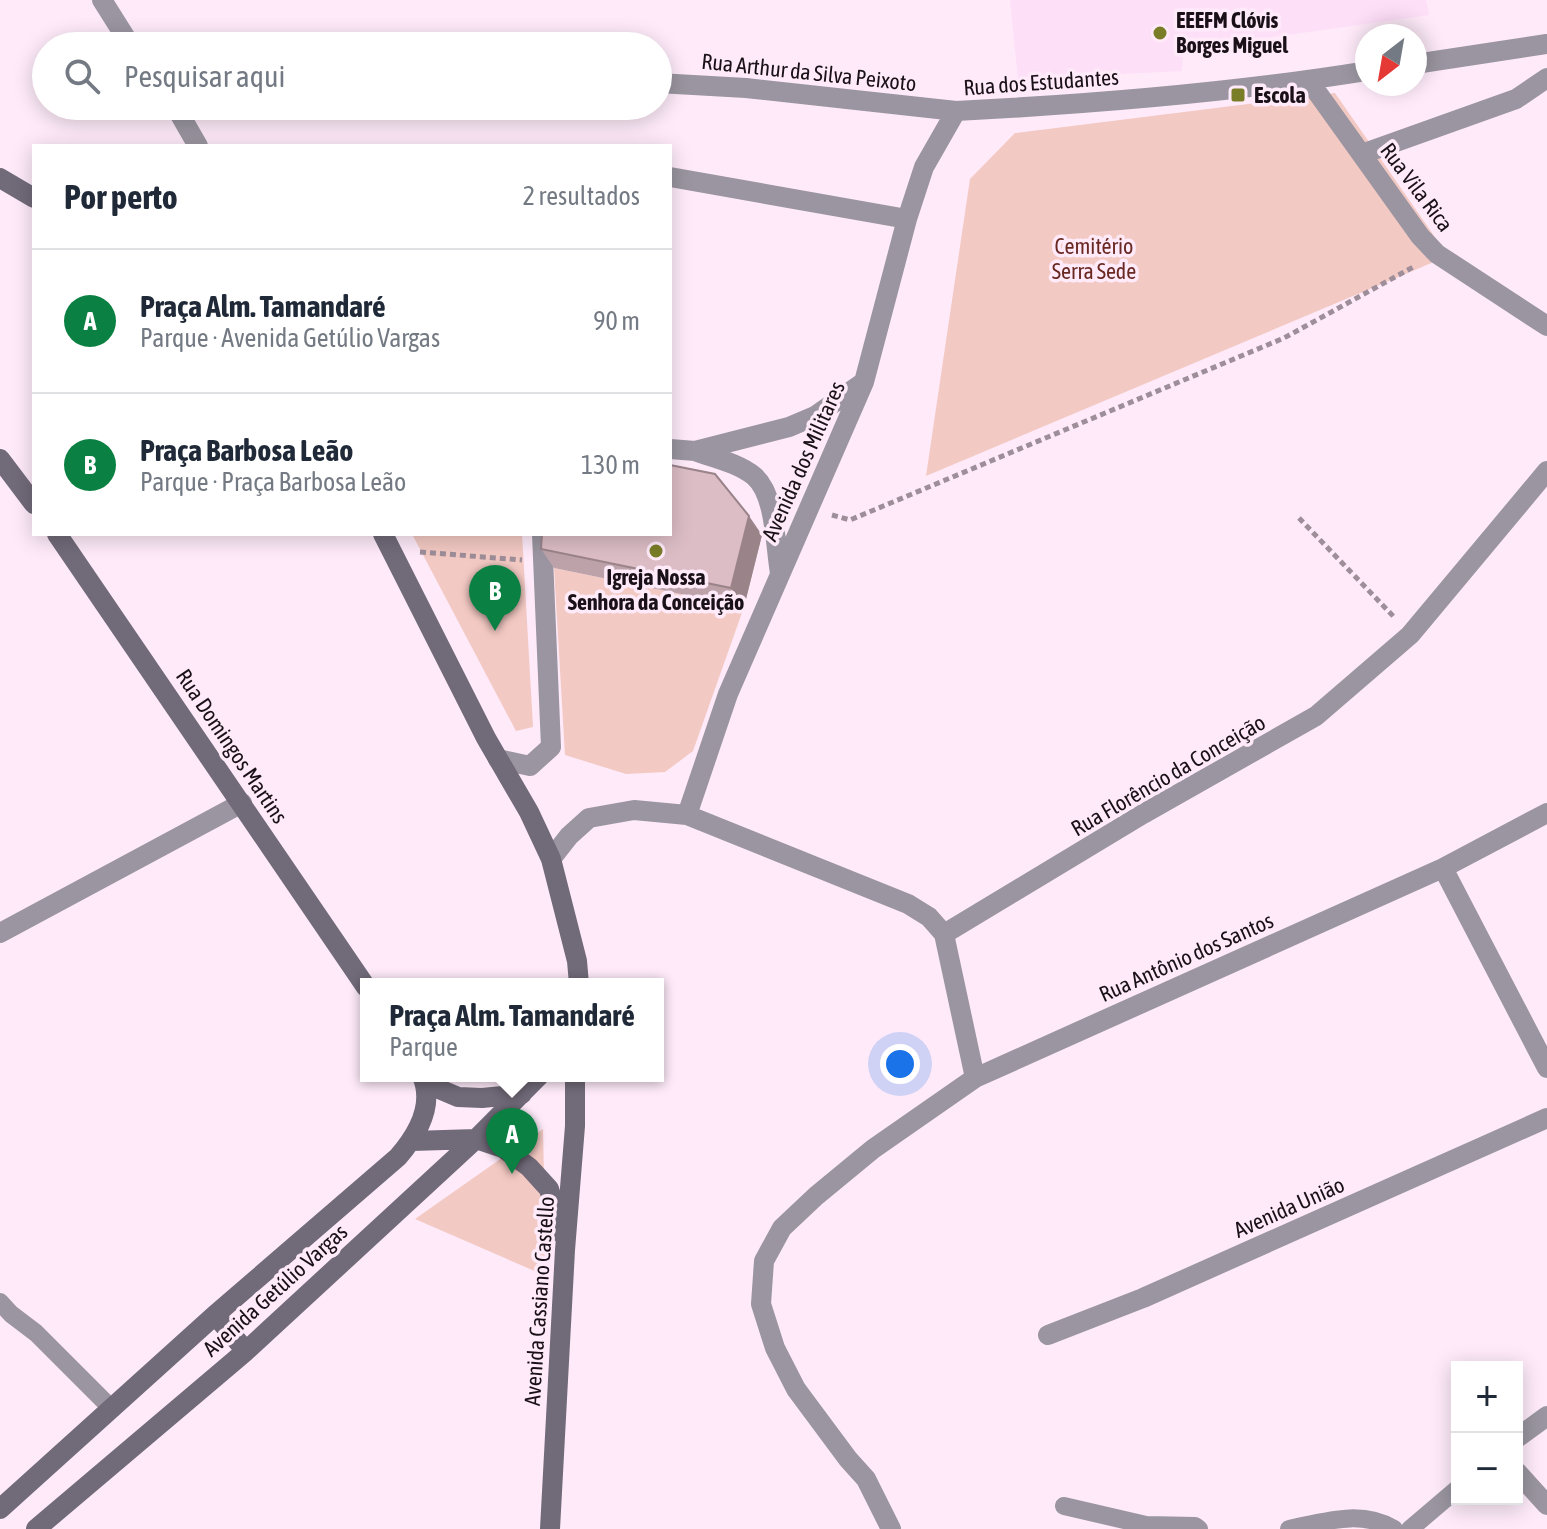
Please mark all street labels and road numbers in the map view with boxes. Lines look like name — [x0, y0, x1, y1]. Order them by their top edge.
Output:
street label: Rua Arthur da Silva Peixoto — [700, 48, 918, 96]
street label: Rua dos Estudantes — [962, 64, 1120, 100]
street label: Rua Vila Rica — [1375, 138, 1459, 236]
street label: Avenida dos Militares — [756, 377, 850, 545]
street label: Rua Domingos Martins — [171, 664, 293, 828]
street label: Rua Florêncio da Conceição — [1066, 709, 1270, 841]
street label: Rua Antônio dos Santos — [1095, 907, 1277, 1007]
street label: Avenida União — [1230, 1171, 1348, 1243]
street label: Avenida Cassiano Castello — [519, 1195, 559, 1407]
street label: Avenida Getúlio Vargas — [198, 1218, 353, 1362]

